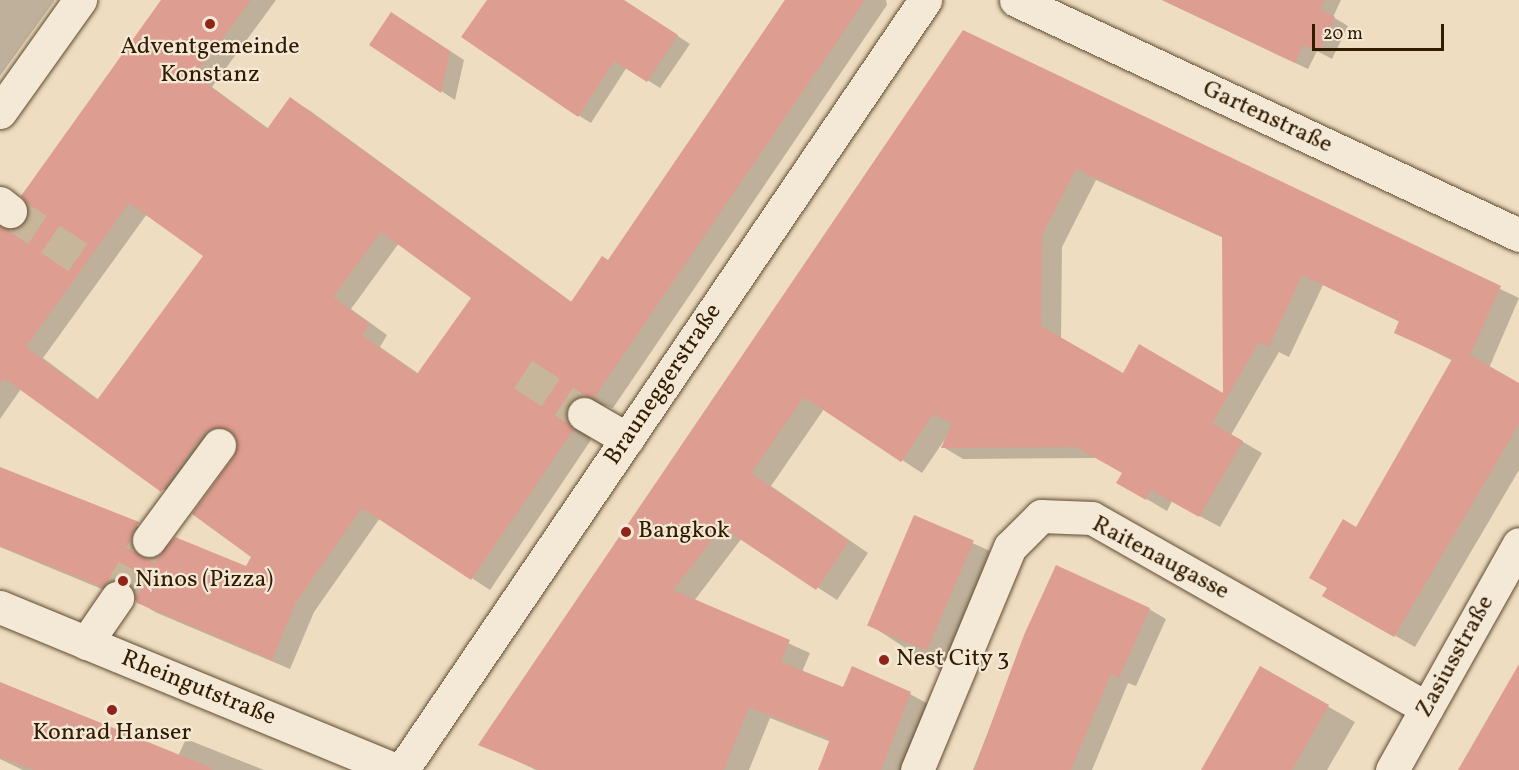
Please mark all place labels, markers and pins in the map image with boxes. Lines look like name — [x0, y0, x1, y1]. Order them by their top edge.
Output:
marker: Adventgemeinde Konstanz — [203, 17, 217, 31]
place label: Adventgemeinde Konstanz — [120, 34, 300, 90]
place label: Bangkok — [638, 518, 730, 546]
marker: Bangkok — [619, 525, 633, 539]
place label: Ninos (Pizza) — [135, 567, 273, 595]
marker: Ninos (Pizza) — [116, 574, 130, 588]
place label: Nest City 3 — [896, 646, 1010, 674]
marker: Nest City 3 — [877, 653, 891, 667]
marker: Konrad Hanser — [105, 703, 119, 717]
place label: Konrad Hanser — [33, 720, 191, 748]

